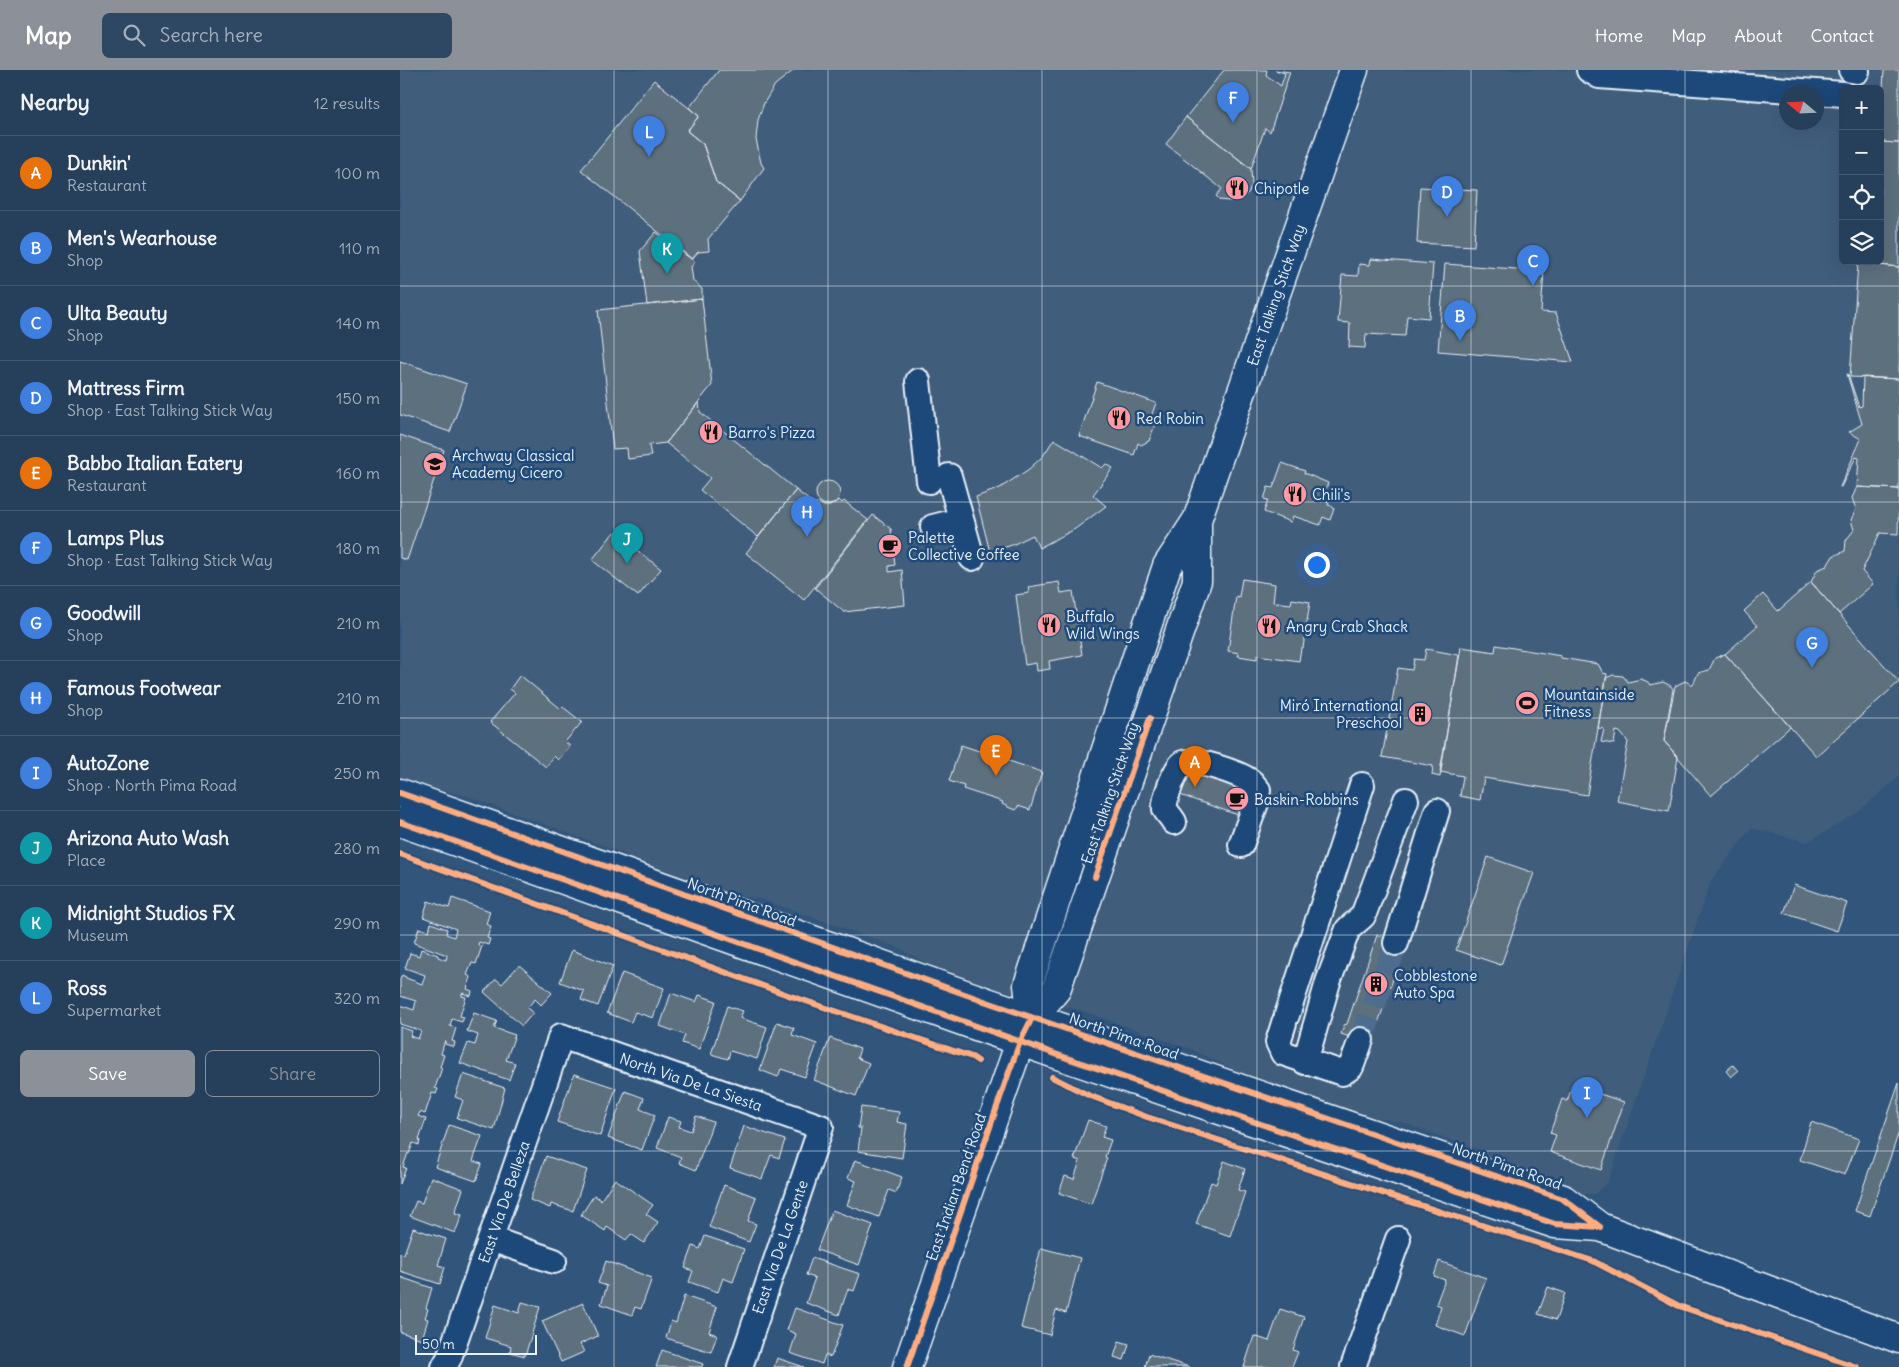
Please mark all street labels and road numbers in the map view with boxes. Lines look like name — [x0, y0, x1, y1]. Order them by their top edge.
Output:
street label: East Talking Stick Way — [1243, 222, 1309, 368]
street label: East Talking Stick Way — [1077, 720, 1143, 866]
street label: North Pima Road — [685, 873, 799, 931]
street label: North Pima Road — [1067, 1008, 1182, 1064]
street label: North Via De La Siesta — [617, 1049, 765, 1115]
street label: East Indian Bend Road — [922, 1111, 990, 1263]
street label: East Via De Belleza — [474, 1138, 534, 1266]
street label: North Pima Road — [1450, 1138, 1565, 1194]
street label: East Via De La Gente — [748, 1178, 812, 1316]

